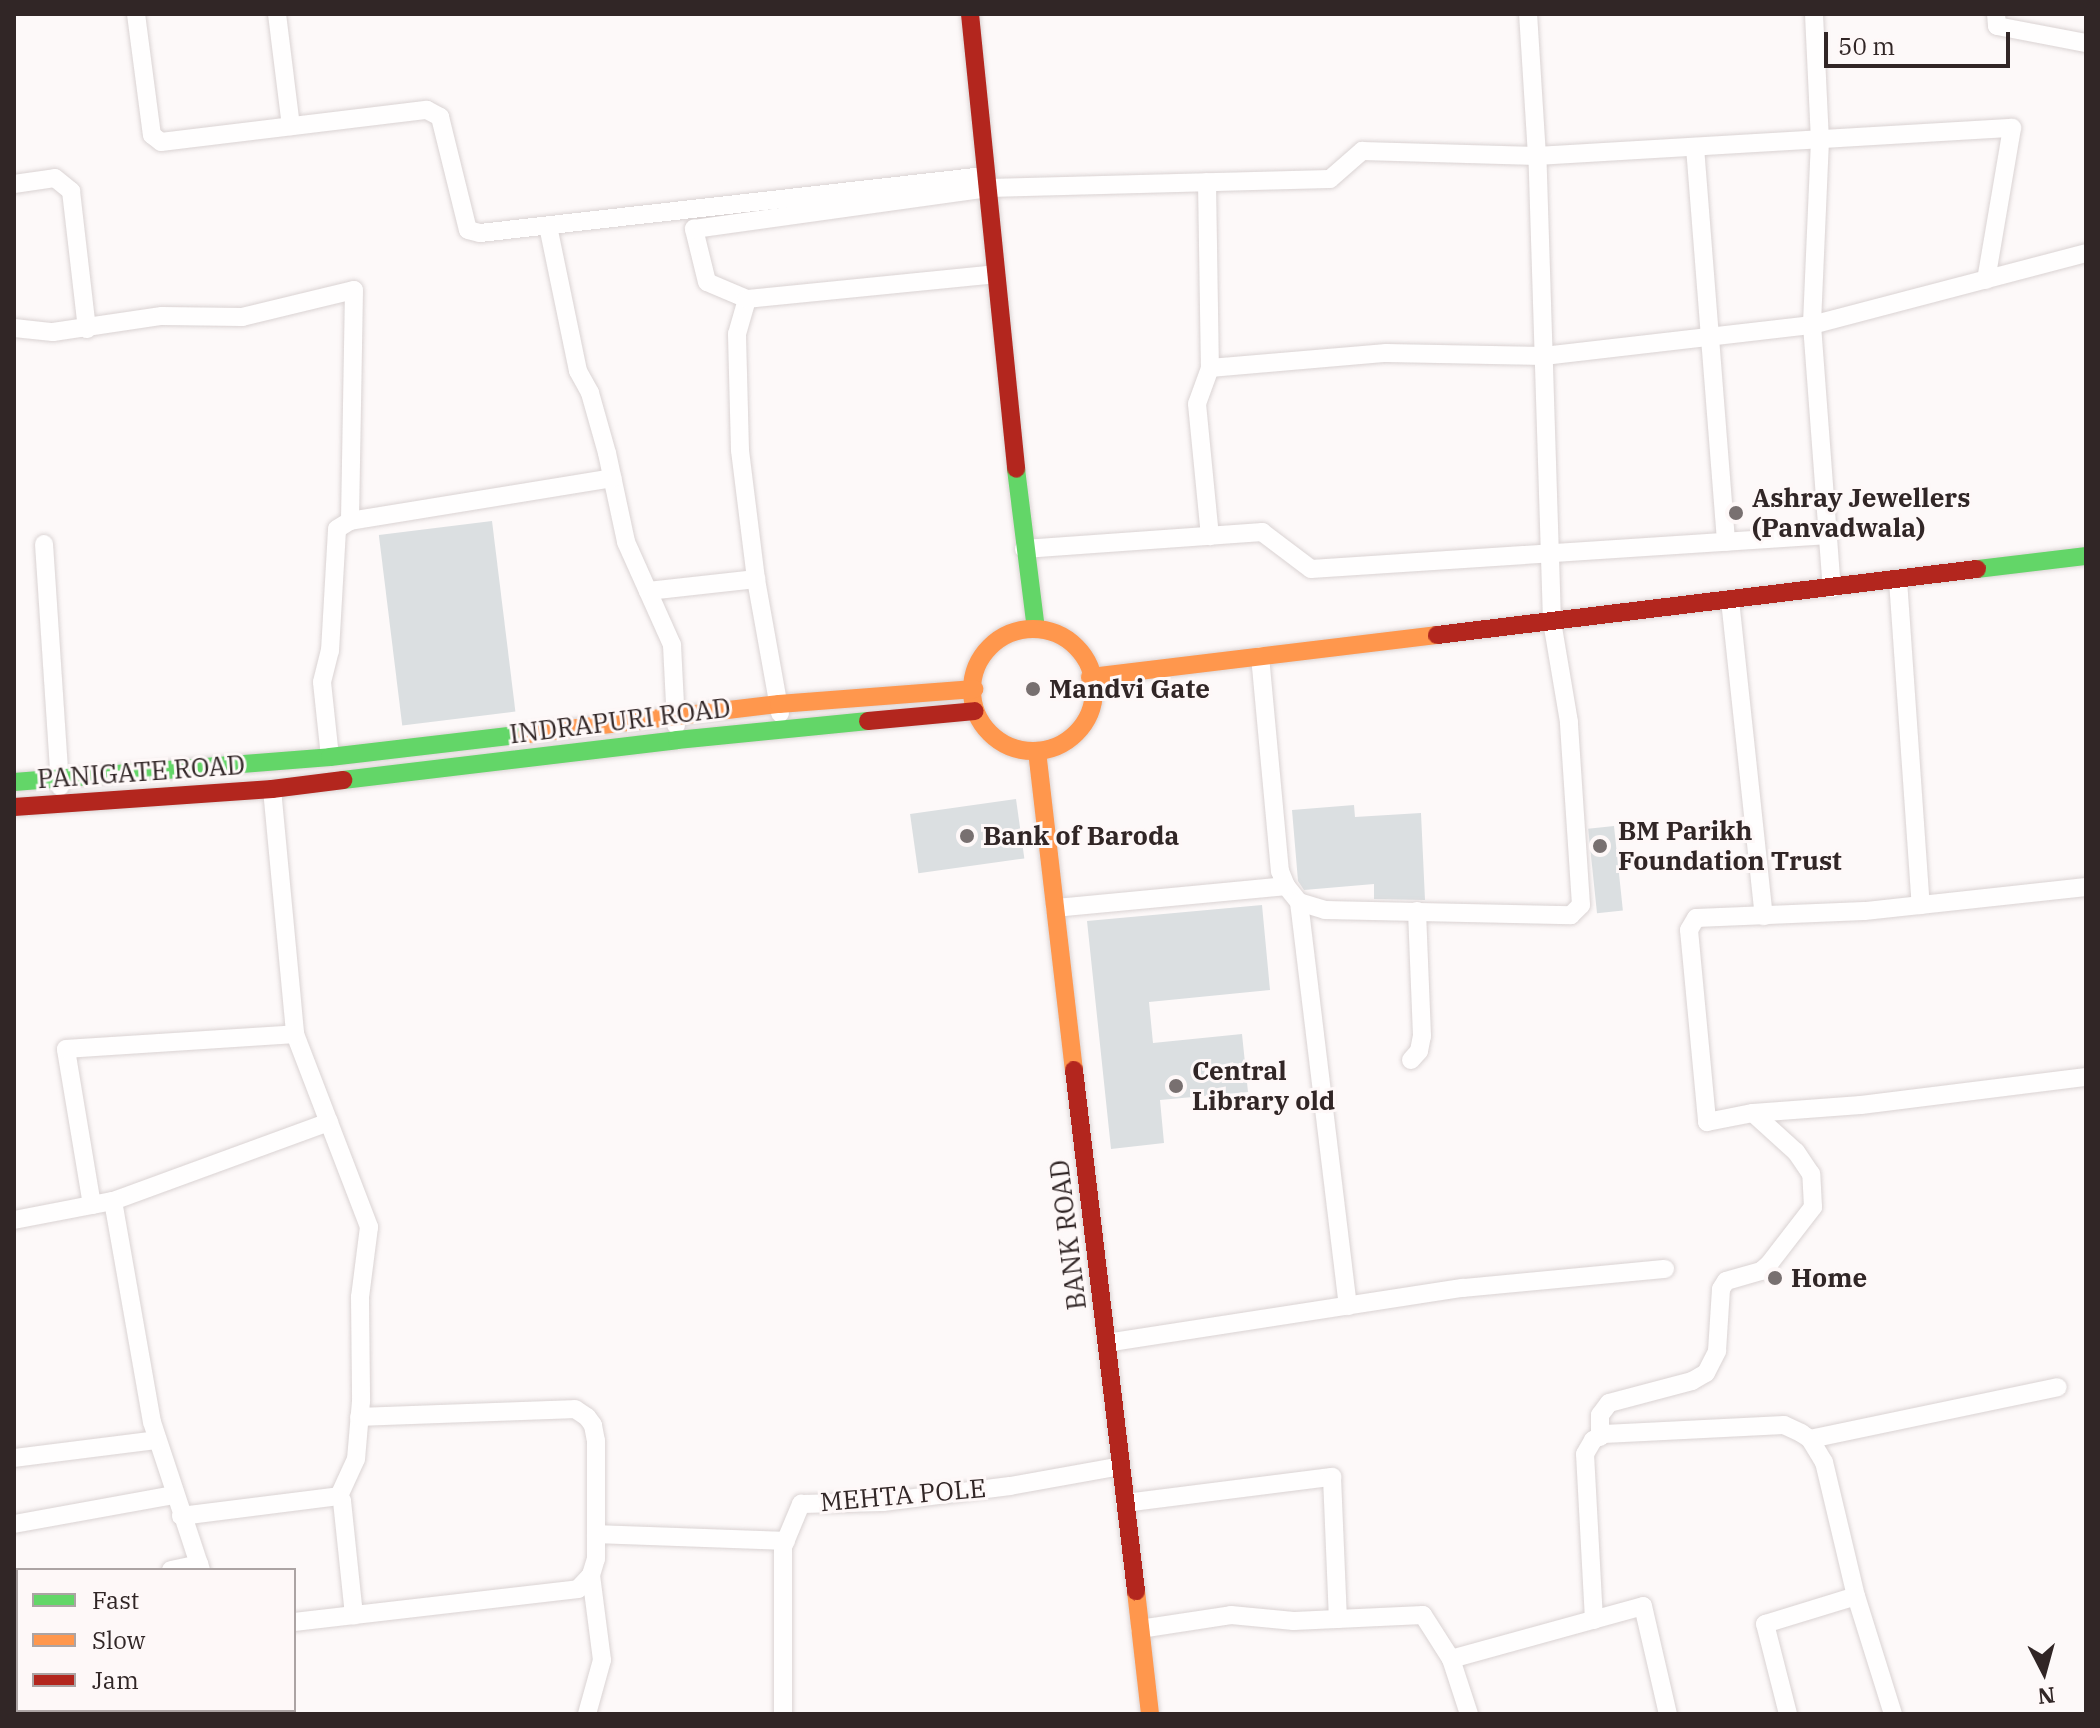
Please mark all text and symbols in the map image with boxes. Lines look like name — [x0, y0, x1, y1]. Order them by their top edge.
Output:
scale bar — [1828, 16, 2014, 66]
text: 50 m — [1838, 30, 1895, 62]
place label: Ashray Jewellers (Panvadwala) — [1752, 482, 1970, 544]
marker: Ashray Jewellers (Panvadwala) — [1727, 504, 1745, 522]
place label: Mandvi Gate — [1049, 673, 1210, 705]
marker: Mandvi Gate — [1024, 680, 1042, 698]
street label: INDRAPURI ROAD — [508, 692, 732, 750]
street label: PANIGATE ROAD — [36, 749, 246, 795]
place label: BM Parikh Foundation Trust — [1618, 815, 1842, 876]
place label: Bank of Baroda — [983, 820, 1179, 852]
marker: Bank of Baroda — [958, 827, 976, 845]
marker: BM Parikh Foundation Trust — [1589, 835, 1611, 857]
place label: Central Library old — [1192, 1055, 1335, 1116]
marker: Central Library old — [1167, 1077, 1185, 1095]
street label: BANK ROAD — [1043, 1158, 1093, 1312]
place label: Home — [1791, 1262, 1867, 1294]
marker: Home — [1766, 1269, 1784, 1287]
street label: MEHTA POLE — [819, 1472, 987, 1518]
legend — [16, 1568, 296, 1712]
text: Fast — [92, 1584, 139, 1616]
text: Slow — [92, 1624, 145, 1656]
north arrow — [2004, 1632, 2084, 1712]
text: Jam — [92, 1664, 139, 1696]
text: N — [2036, 1681, 2057, 1712]

